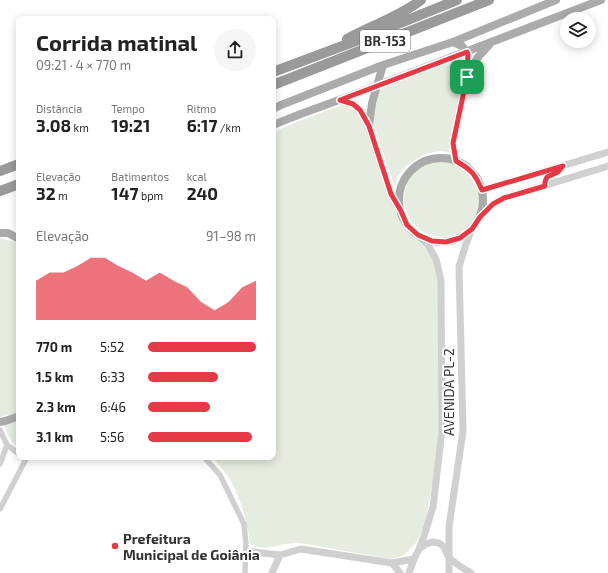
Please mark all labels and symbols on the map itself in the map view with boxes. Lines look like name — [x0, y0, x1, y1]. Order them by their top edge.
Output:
road number: BR-153 — [360, 30, 410, 52]
pin — [450, 60, 484, 94]
street label: AVENIDA PL-2 — [440, 348, 457, 436]
place label: Prefeitura Municipal de Goiânia — [123, 530, 260, 563]
marker: Prefeitura Municipal de Goiânia — [110, 541, 120, 551]

